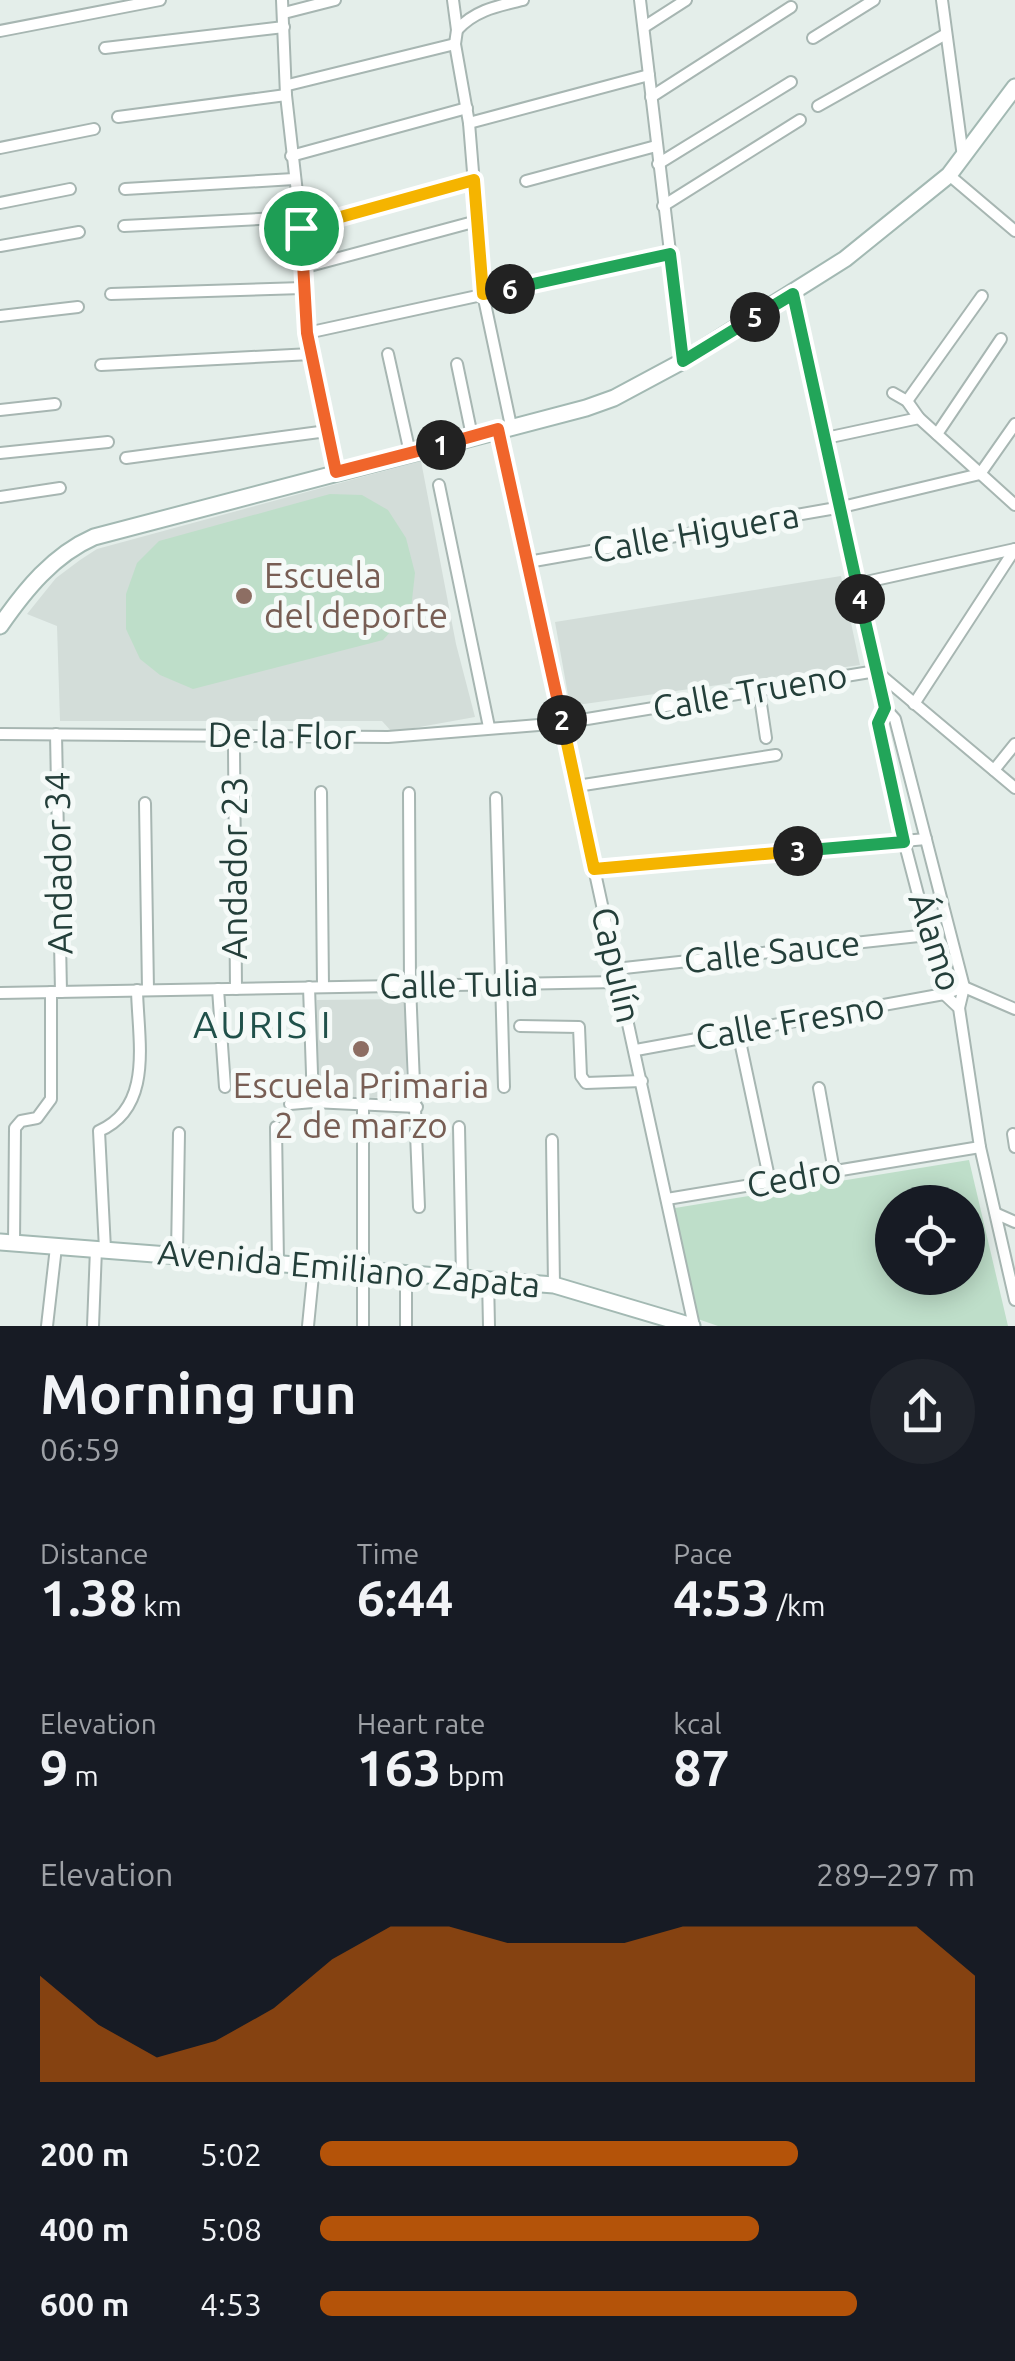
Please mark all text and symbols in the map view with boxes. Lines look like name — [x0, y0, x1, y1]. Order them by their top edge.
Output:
pin — [259, 186, 344, 271]
icon: arrive — [274, 201, 329, 256]
pin: 6 — [485, 264, 535, 314]
text: 6 — [502, 273, 518, 304]
pin: 5 — [730, 292, 780, 342]
text: 5 — [747, 301, 763, 332]
pin: 1 — [416, 420, 466, 470]
text: 1 — [433, 429, 449, 460]
street label: Calle Higuera — [590, 494, 802, 570]
place label: Escuela del deporte — [264, 555, 448, 635]
pin: 4 — [835, 574, 885, 624]
text: 4 — [852, 583, 868, 614]
marker: Escuela del deporte — [233, 585, 255, 607]
street label: Calle Trueno — [650, 654, 850, 728]
pin: 2 — [537, 695, 587, 745]
text: 2 — [554, 704, 570, 735]
street label: De la Flor — [207, 714, 357, 756]
street label: Andador 34 — [36, 771, 80, 955]
street label: Andador 23 — [214, 777, 254, 959]
pin: 3 — [773, 826, 823, 876]
text: 3 — [790, 835, 806, 866]
street label: Álamo — [901, 887, 971, 996]
street label: Capulín — [584, 903, 650, 1027]
street label: Calle Sauce — [682, 922, 862, 980]
street label: Calle Tulia — [379, 963, 539, 1005]
street label: Calle Fresno — [692, 985, 887, 1057]
district label: AURIS I — [193, 1003, 333, 1045]
marker: Escuela Primaria 2 de marzo — [350, 1038, 372, 1060]
place label: Escuela Primaria 2 de marzo — [233, 1065, 489, 1145]
street label: Cedro — [744, 1149, 844, 1205]
map controls — [875, 1185, 985, 1295]
button: locate — [875, 1185, 985, 1295]
street label: Avenida Emiliano Zapata — [156, 1231, 542, 1305]
button: share — [870, 1359, 975, 1464]
text: Morning run — [40, 1363, 357, 1424]
text: 06:59 — [40, 1431, 120, 1467]
text: Distance — [40, 1538, 148, 1569]
text: Time — [357, 1538, 419, 1569]
text: Pace — [673, 1538, 733, 1569]
text: 1.38 — [40, 1569, 137, 1625]
text: 6:44 — [357, 1569, 454, 1625]
text: 4:53 — [673, 1569, 770, 1625]
text: km — [137, 1590, 182, 1621]
text: /km — [770, 1590, 825, 1621]
text: Elevation — [40, 1708, 157, 1739]
text: Heart rate — [357, 1708, 485, 1739]
text: kcal — [673, 1708, 722, 1739]
text: 9 — [40, 1739, 68, 1795]
text: 163 — [357, 1739, 441, 1795]
text: 87 — [673, 1739, 730, 1795]
text: m — [68, 1760, 99, 1791]
text: bpm — [441, 1760, 505, 1791]
text: Elevation — [40, 1856, 173, 1892]
text: 289–297 m — [816, 1856, 975, 1892]
text: 200 m — [40, 2136, 129, 2172]
text: 5:02 — [200, 2136, 262, 2172]
text: 400 m — [40, 2211, 129, 2247]
text: 5:08 — [200, 2211, 262, 2247]
text: 600 m — [40, 2286, 129, 2322]
text: 4:53 — [200, 2286, 262, 2322]

